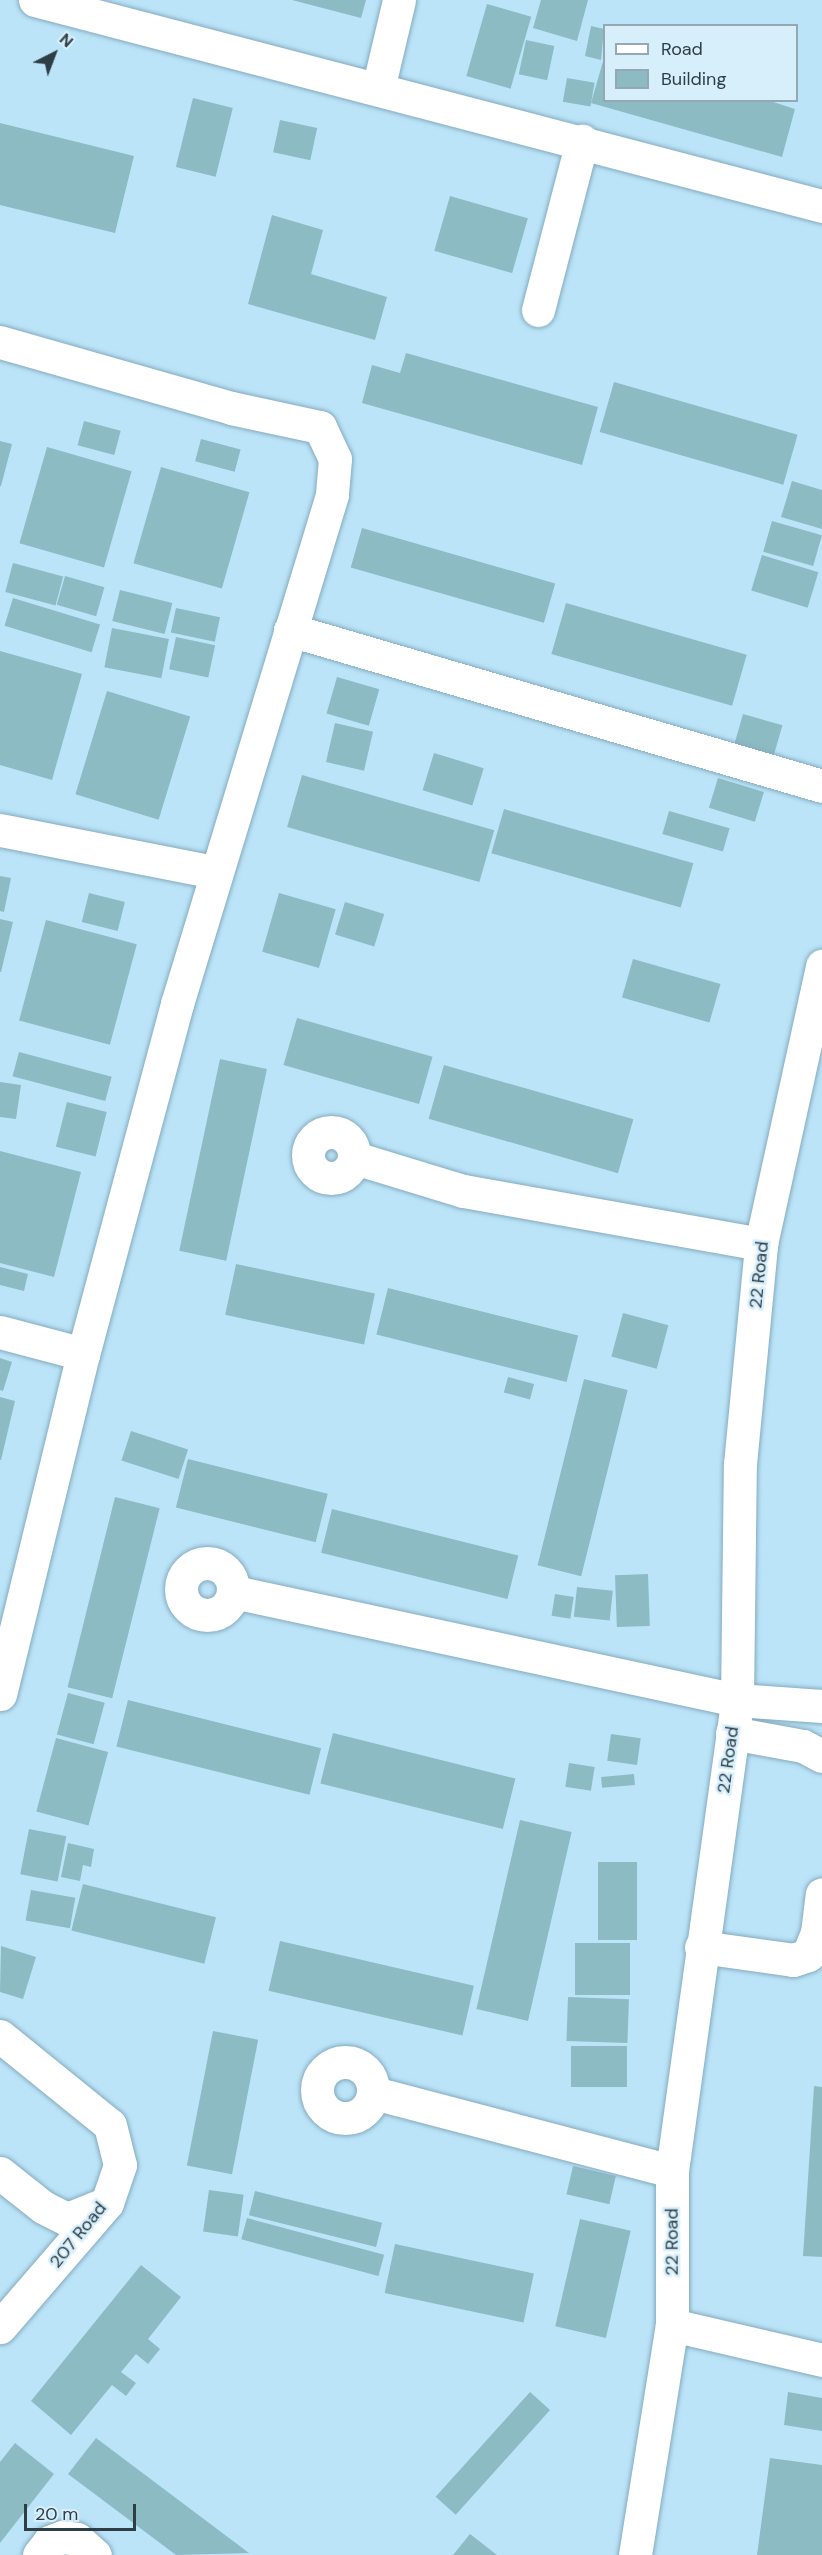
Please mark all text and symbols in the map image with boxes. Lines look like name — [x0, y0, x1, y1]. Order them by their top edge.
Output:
north arrow — [24, 24, 84, 84]
legend — [603, 24, 798, 102]
text: N — [55, 29, 78, 52]
text: Road — [661, 37, 703, 61]
text: Building — [661, 67, 726, 91]
street label: 22 Road — [745, 1240, 773, 1310]
street label: 22 Road — [713, 1725, 743, 1795]
street label: 207 Road — [45, 2198, 111, 2272]
street label: 22 Road — [661, 2208, 683, 2276]
scale bar — [27, 2492, 140, 2530]
text: 20 m — [35, 2502, 78, 2526]

